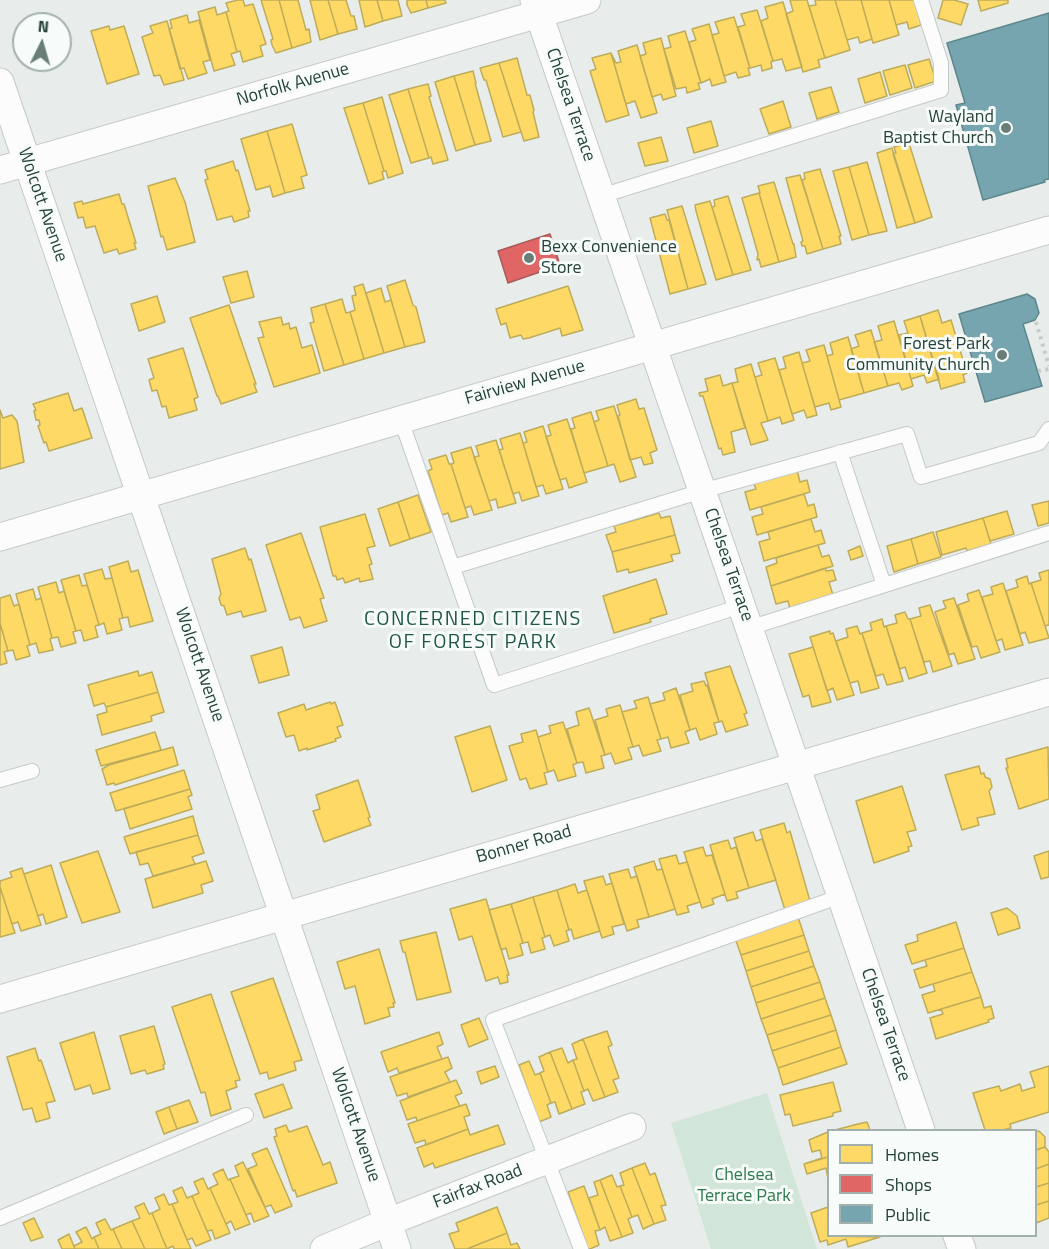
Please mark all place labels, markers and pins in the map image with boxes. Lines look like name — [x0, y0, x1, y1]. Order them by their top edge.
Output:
place label: Wayland Baptist Church — [883, 107, 994, 150]
marker: Wayland Baptist Church — [999, 121, 1013, 135]
place label: Bexx Convenience Store — [541, 237, 677, 280]
marker: Bexx Convenience Store — [522, 251, 536, 265]
place label: Forest Park Community Church — [846, 334, 990, 376]
marker: Forest Park Community Church — [995, 348, 1009, 362]

